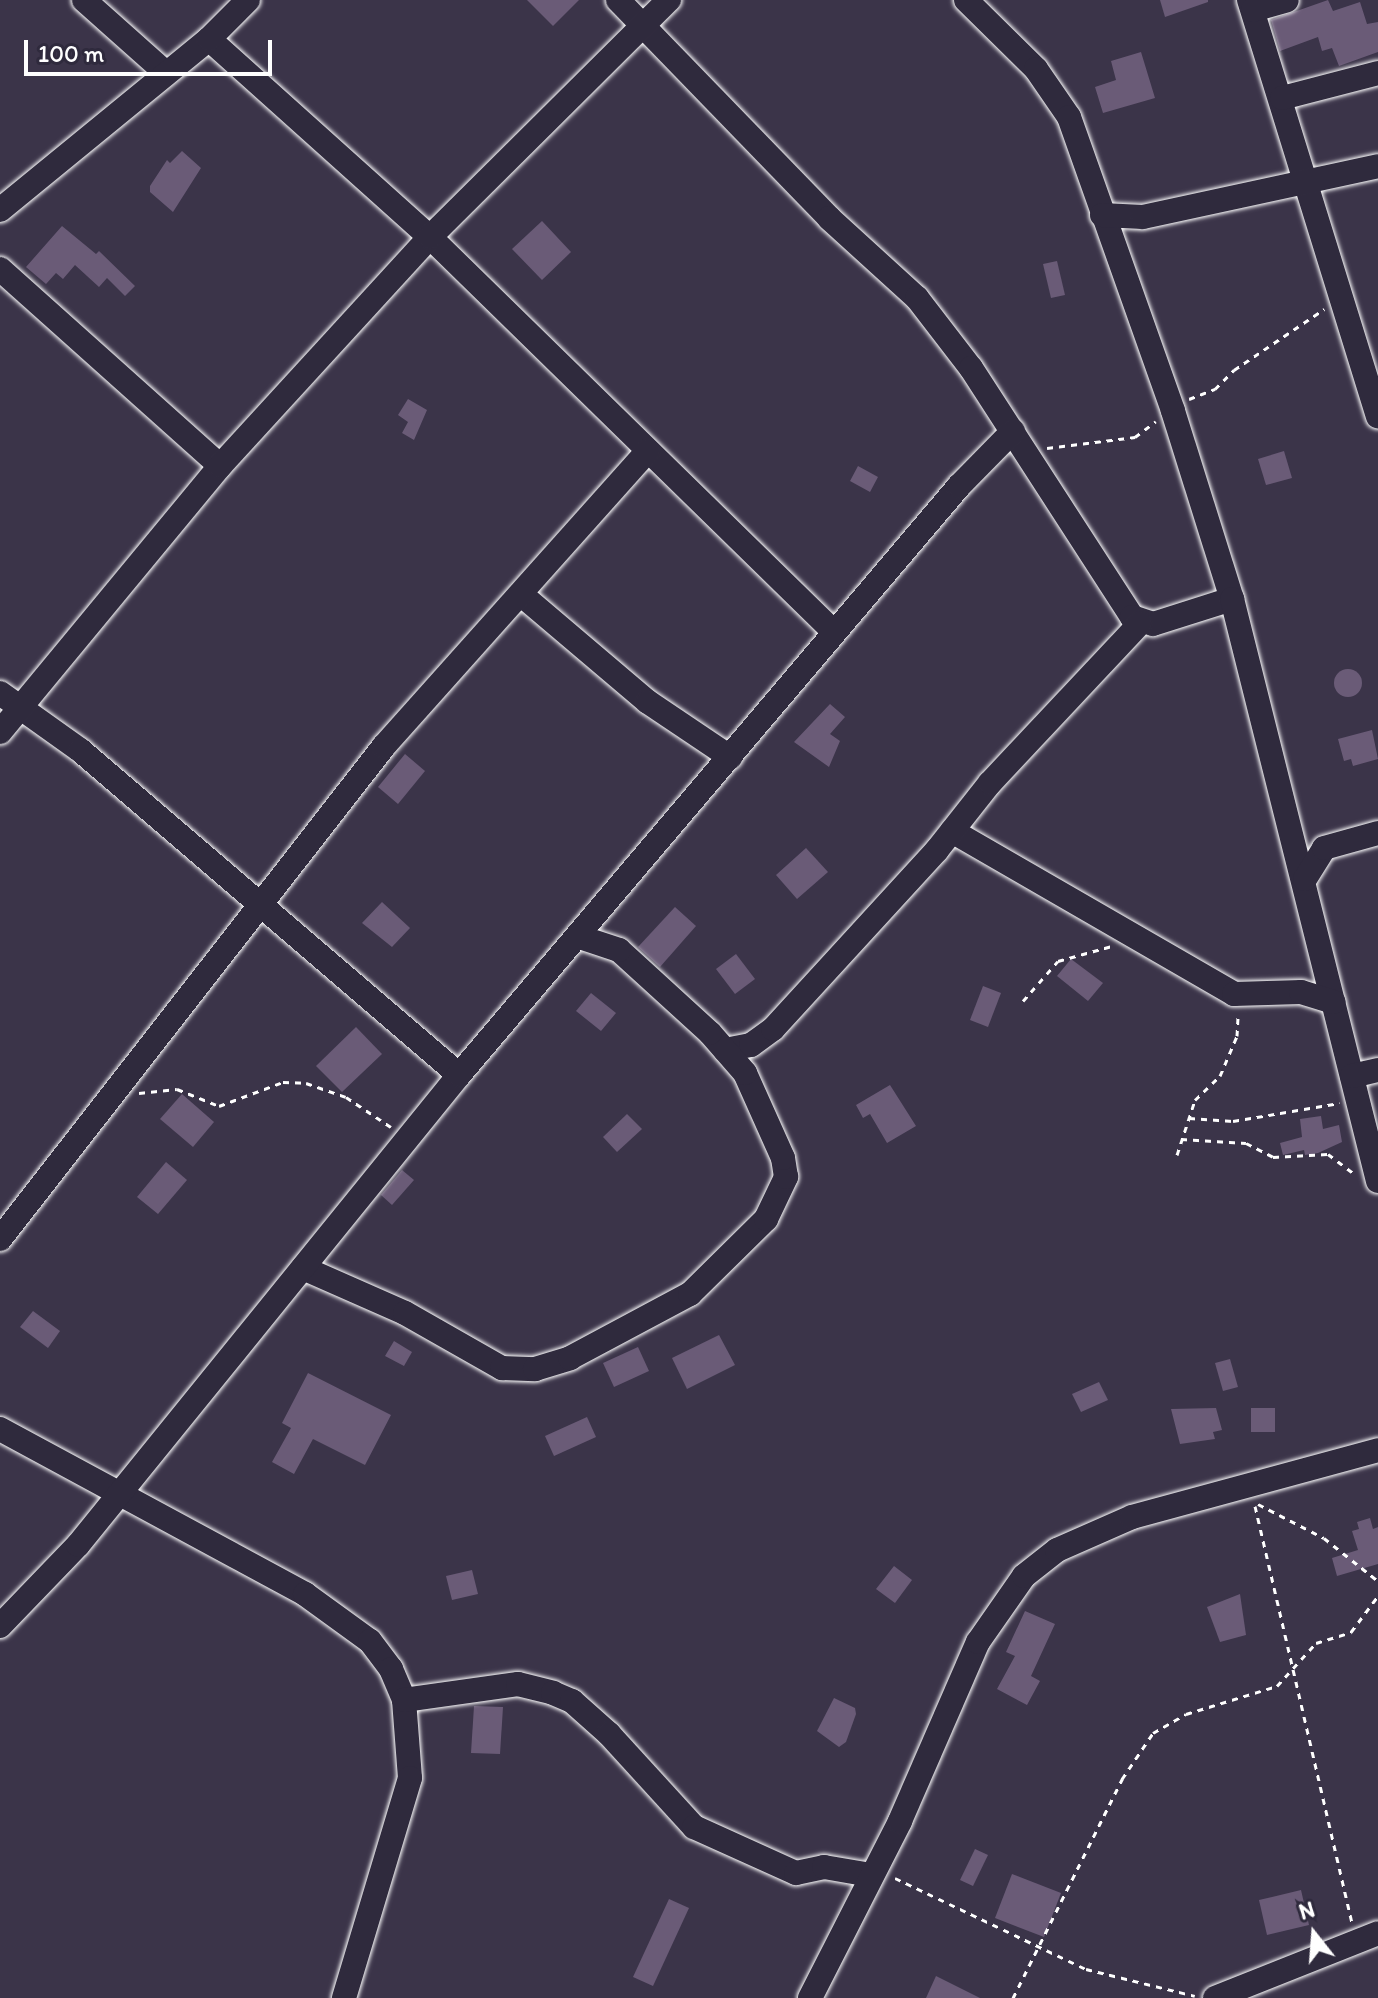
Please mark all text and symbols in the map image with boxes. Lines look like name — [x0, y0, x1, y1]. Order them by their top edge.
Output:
scale bar — [28, 24, 276, 74]
text: 100 m — [38, 39, 104, 68]
north arrow — [1274, 1894, 1354, 1974]
text: N — [1296, 1895, 1318, 1926]

